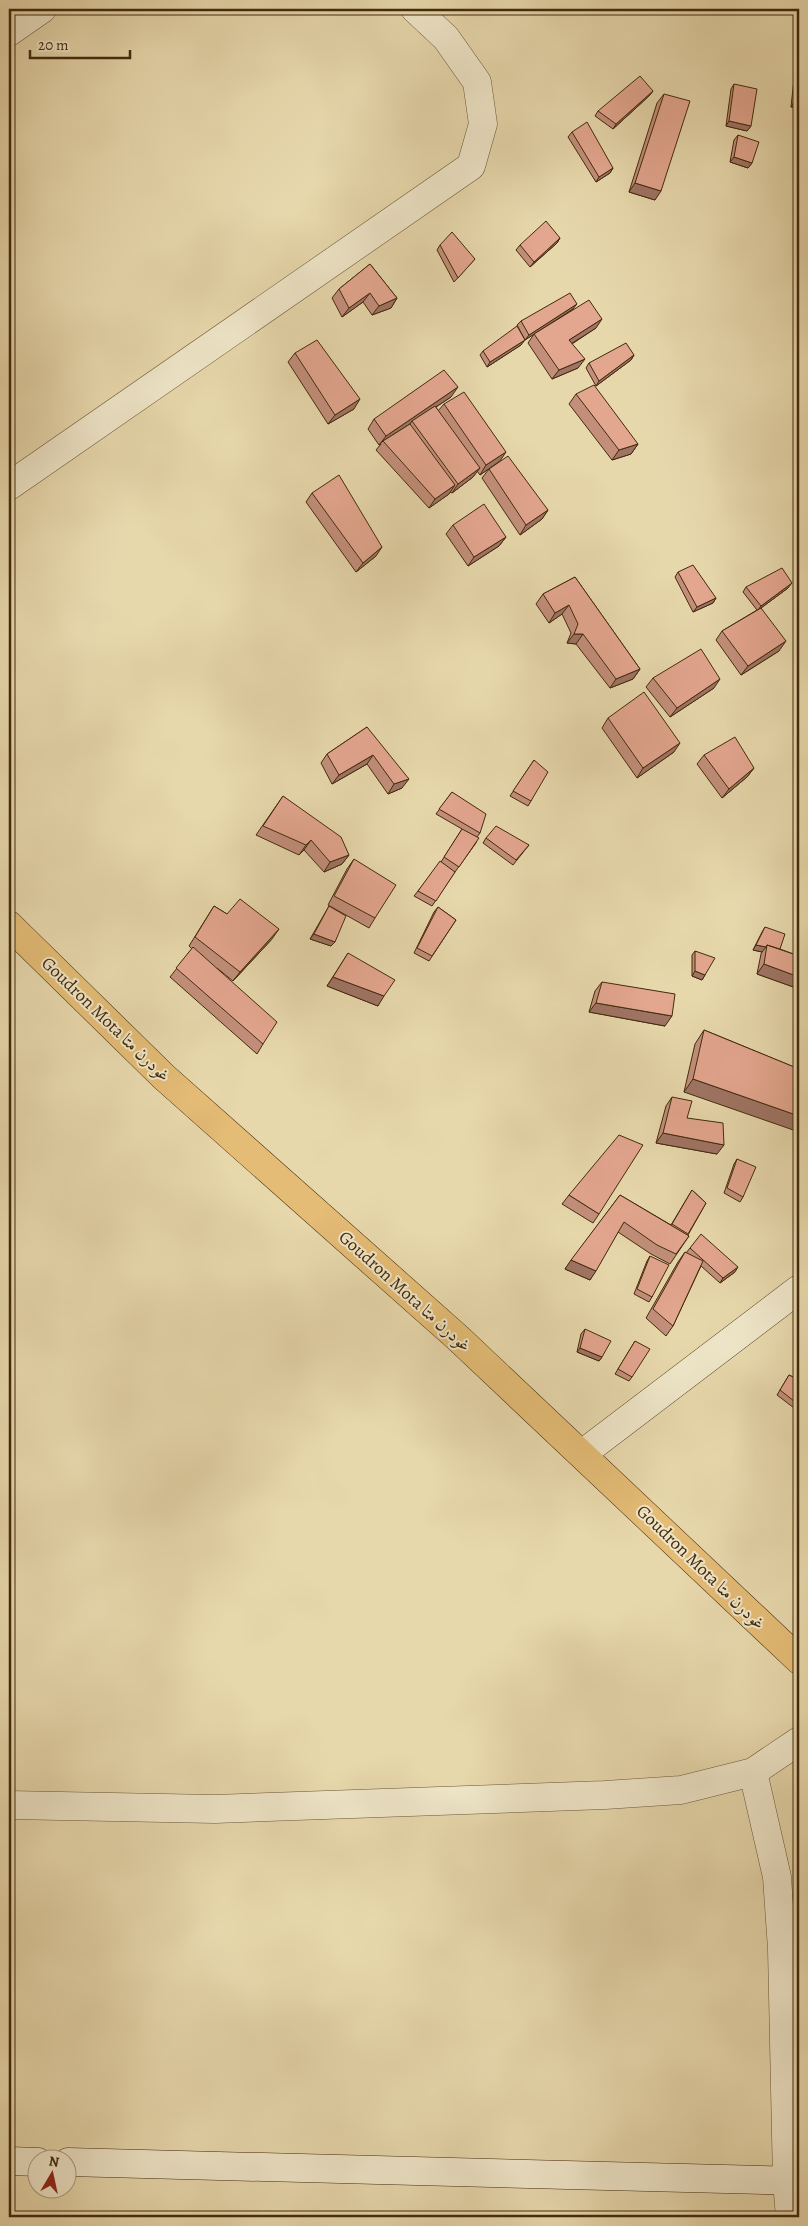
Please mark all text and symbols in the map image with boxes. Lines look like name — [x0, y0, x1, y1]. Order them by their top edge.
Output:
scale bar — [30, 28, 130, 60]
text: 20 m — [38, 35, 69, 55]
street label: Goudron Mota غودرن متا — [36, 951, 176, 1087]
street label: Goudron Mota غودرن متا — [334, 1225, 476, 1357]
street label: Goudron Mota غودرن متا — [631, 1499, 771, 1635]
north arrow — [28, 2148, 78, 2198]
text: N — [47, 2151, 60, 2172]

